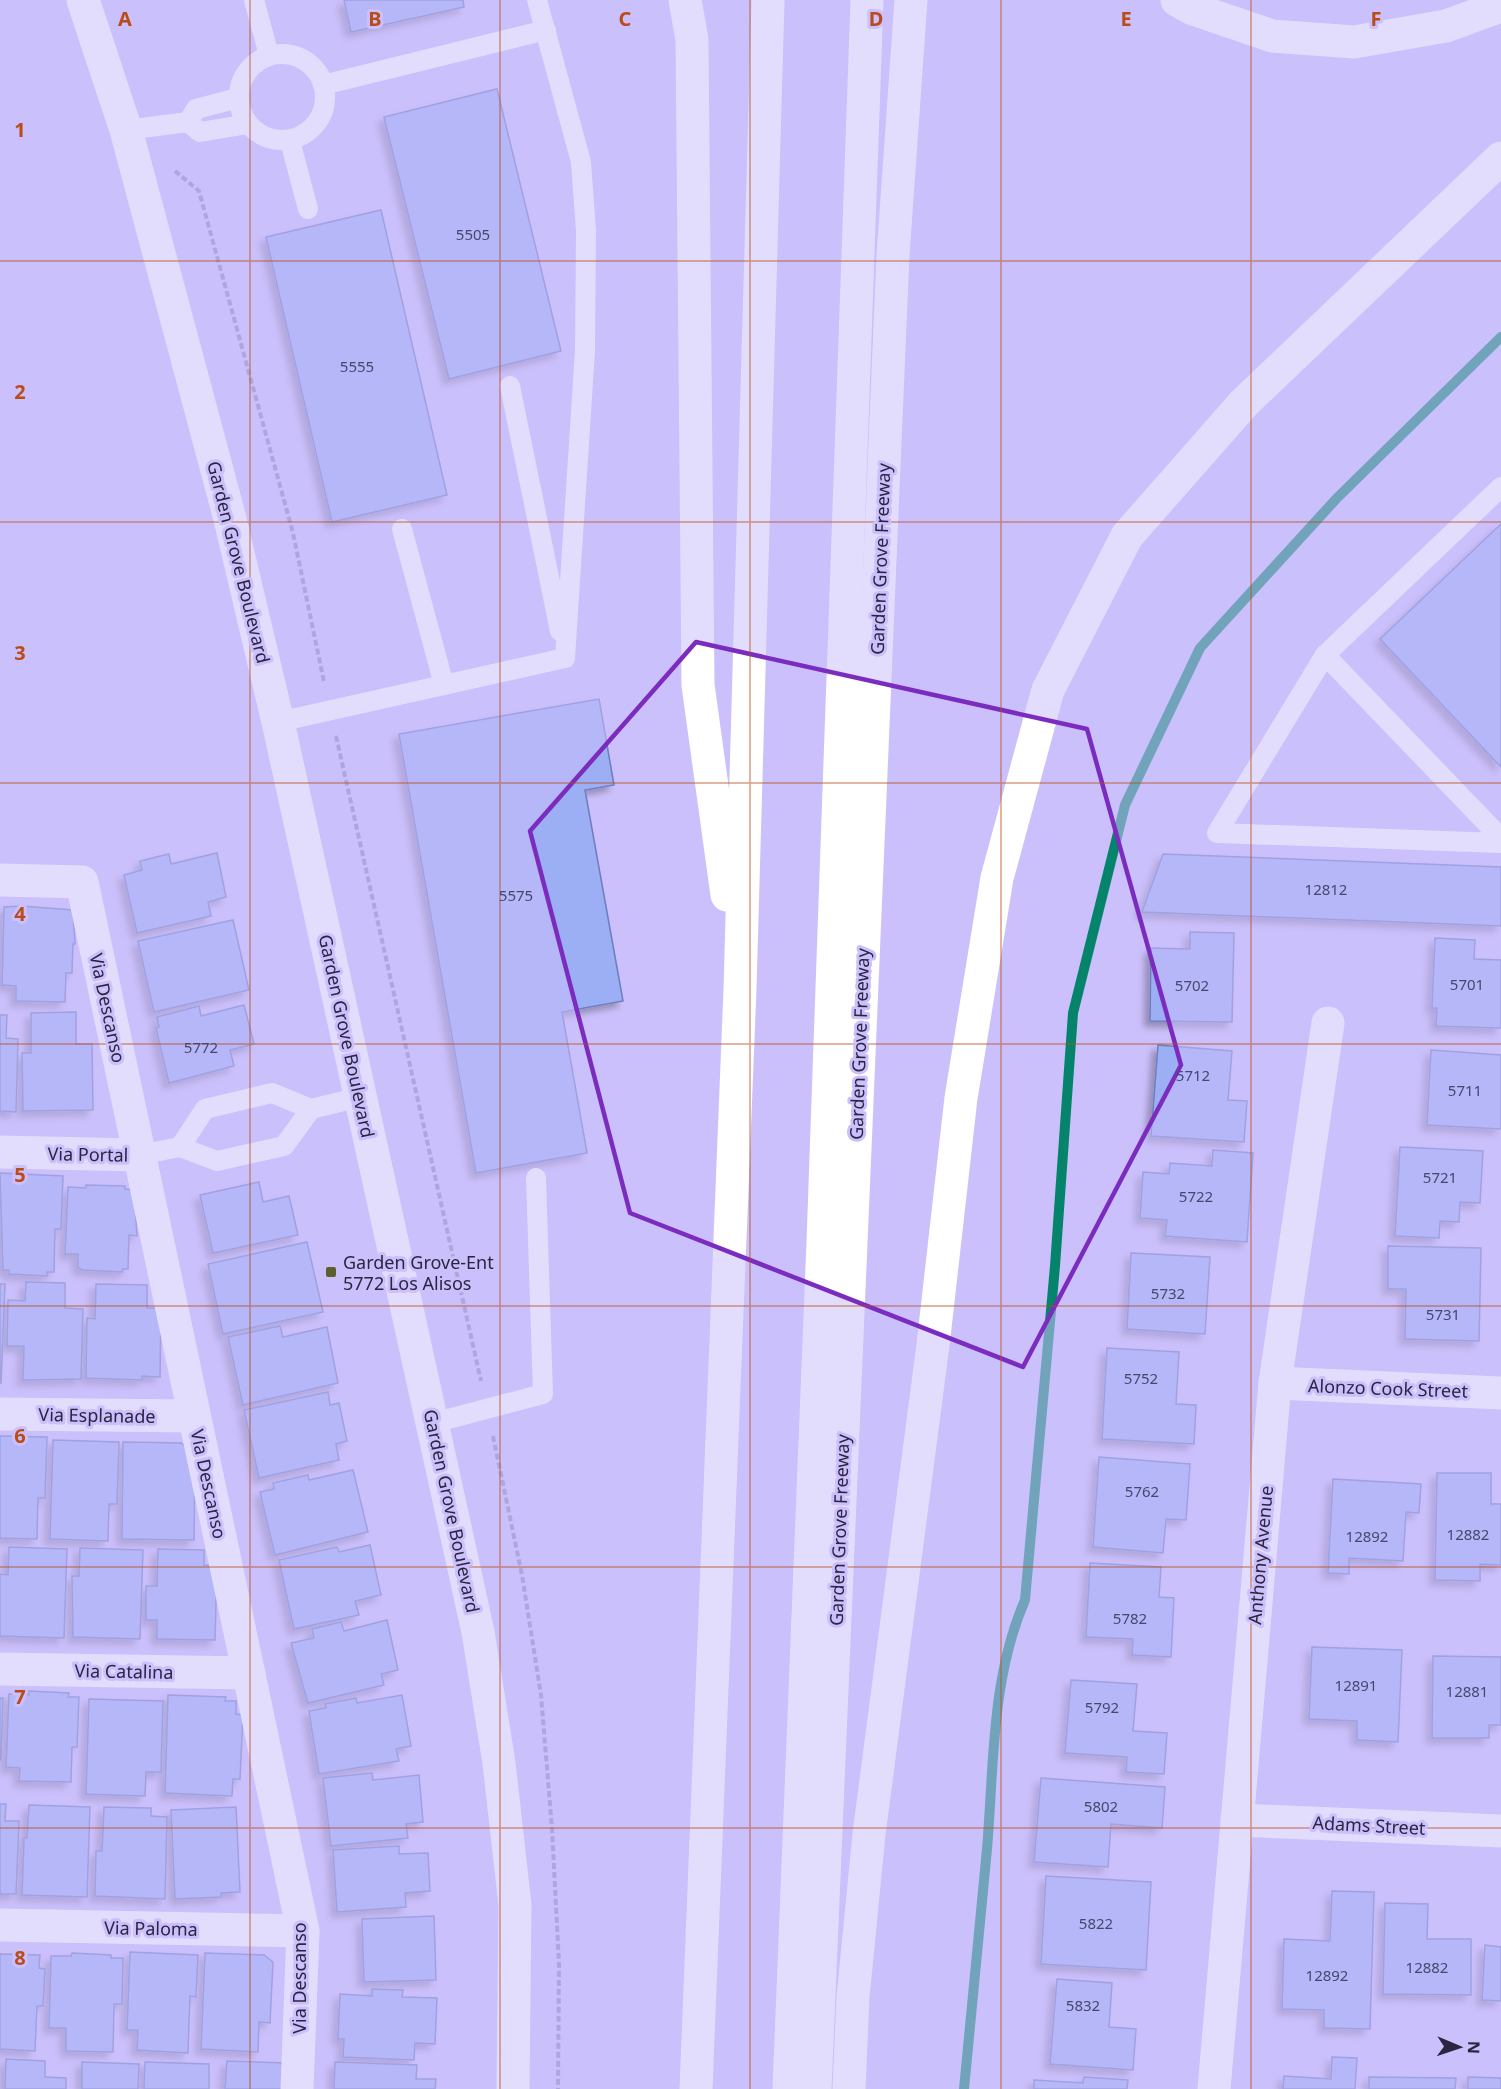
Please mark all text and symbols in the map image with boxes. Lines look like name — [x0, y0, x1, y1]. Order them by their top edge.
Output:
text: A — [118, 5, 132, 32]
text: B — [368, 5, 382, 32]
text: C — [619, 5, 632, 32]
text: D — [869, 5, 883, 32]
text: E — [1120, 5, 1132, 32]
text: F — [1371, 5, 1381, 32]
text: 1 — [14, 116, 26, 143]
house number: 5505 — [456, 224, 490, 244]
house number: 5555 — [340, 356, 374, 376]
text: 2 — [14, 378, 26, 405]
street label: Garden Grove Boulevard — [202, 458, 276, 666]
street label: Garden Grove Freeway — [865, 462, 895, 655]
text: 3 — [14, 639, 26, 666]
house number: 12812 — [1305, 879, 1347, 899]
house number: 5575 — [499, 885, 533, 905]
text: 4 — [14, 900, 26, 927]
street label: Garden Grove Boulevard — [314, 932, 380, 1140]
street label: Garden Grove Freeway — [844, 947, 874, 1140]
street label: Via Descanso — [85, 951, 131, 1065]
house number: 5701 — [1450, 974, 1484, 994]
house number: 5702 — [1175, 975, 1209, 995]
house number: 5772 — [184, 1037, 218, 1057]
house number: 5712 — [1176, 1065, 1210, 1085]
house number: 5711 — [1448, 1080, 1482, 1100]
street label: Via Portal — [47, 1141, 129, 1167]
text: 5 — [14, 1161, 26, 1188]
house number: 5721 — [1423, 1167, 1457, 1187]
house number: 5722 — [1179, 1186, 1213, 1206]
place label: Garden Grove-Ent 5772 Los Alisos — [343, 1250, 494, 1295]
marker: Garden Grove-Ent 5772 Los Alisos — [324, 1265, 338, 1279]
house number: 5732 — [1151, 1283, 1185, 1303]
house number: 5731 — [1426, 1304, 1460, 1324]
house number: 5752 — [1124, 1368, 1158, 1388]
street label: Alonzo Cook Street — [1308, 1373, 1469, 1403]
street label: Via Esplanade — [38, 1402, 156, 1428]
street label: Garden Grove Boulevard — [419, 1407, 485, 1615]
text: 6 — [14, 1422, 26, 1449]
street label: Via Descanso — [186, 1427, 232, 1541]
street label: Garden Grove Freeway — [824, 1433, 854, 1626]
house number: 5762 — [1125, 1481, 1159, 1501]
street label: Anthony Avenue — [1242, 1485, 1278, 1625]
house number: 12882 — [1447, 1524, 1489, 1544]
house number: 12892 — [1346, 1526, 1388, 1546]
house number: 5782 — [1113, 1608, 1147, 1628]
street label: Via Catalina — [74, 1658, 174, 1684]
house number: 12891 — [1335, 1675, 1377, 1695]
house number: 12881 — [1446, 1681, 1488, 1701]
text: 7 — [14, 1683, 26, 1710]
house number: 5792 — [1085, 1697, 1119, 1717]
house number: 5802 — [1084, 1796, 1118, 1816]
street label: Adams Street — [1312, 1810, 1427, 1840]
house number: 5822 — [1079, 1913, 1113, 1933]
street label: Via Paloma — [104, 1915, 198, 1941]
street label: Via Descanso — [287, 1922, 311, 2034]
text: 8 — [14, 1944, 26, 1971]
house number: 12882 — [1406, 1957, 1448, 1977]
house number: 12892 — [1306, 1965, 1348, 1985]
house number: 5832 — [1066, 1995, 1100, 2015]
north arrow — [1429, 2017, 1489, 2077]
text: N — [1463, 2041, 1485, 2054]

